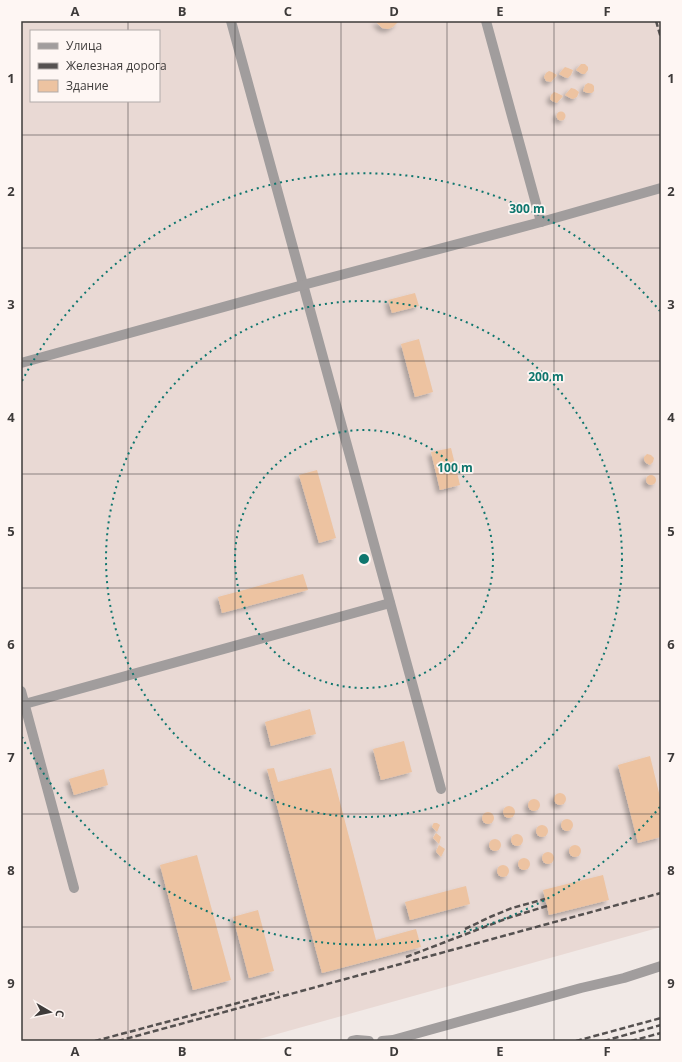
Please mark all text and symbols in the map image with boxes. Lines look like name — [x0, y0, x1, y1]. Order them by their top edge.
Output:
text: A — [71, 2, 80, 20]
text: B — [178, 2, 187, 20]
text: C — [284, 2, 292, 20]
text: D — [389, 2, 399, 20]
text: E — [496, 2, 504, 20]
text: F — [603, 2, 611, 20]
legend — [30, 30, 160, 102]
text: Улица — [66, 37, 102, 54]
text: Железная дорога — [66, 57, 167, 74]
text: 1 — [7, 69, 15, 87]
text: 1 — [667, 69, 675, 87]
text: Здание — [66, 77, 109, 94]
text: 2 — [7, 182, 15, 200]
text: 2 — [667, 182, 675, 200]
text: 300 m — [509, 200, 545, 217]
text: 3 — [7, 295, 15, 313]
text: 3 — [667, 295, 675, 313]
text: 200 m — [528, 368, 564, 385]
text: 4 — [7, 408, 15, 426]
text: 4 — [667, 408, 675, 426]
text: 100 m — [437, 459, 473, 476]
text: 5 — [7, 522, 15, 540]
text: 5 — [667, 522, 675, 540]
centre of rings — [357, 552, 371, 566]
text: 6 — [7, 635, 15, 653]
text: 6 — [667, 635, 675, 653]
text: 7 — [7, 748, 15, 766]
text: 7 — [667, 748, 675, 766]
text: 8 — [7, 861, 15, 879]
text: 8 — [667, 861, 675, 879]
text: 9 — [7, 974, 15, 992]
text: 9 — [667, 974, 675, 992]
north arrow — [30, 992, 70, 1032]
text: С — [52, 1009, 68, 1018]
text: A — [71, 1042, 80, 1060]
text: B — [178, 1042, 187, 1060]
text: C — [284, 1042, 292, 1060]
text: D — [389, 1042, 399, 1060]
text: E — [496, 1042, 504, 1060]
text: F — [603, 1042, 611, 1060]

